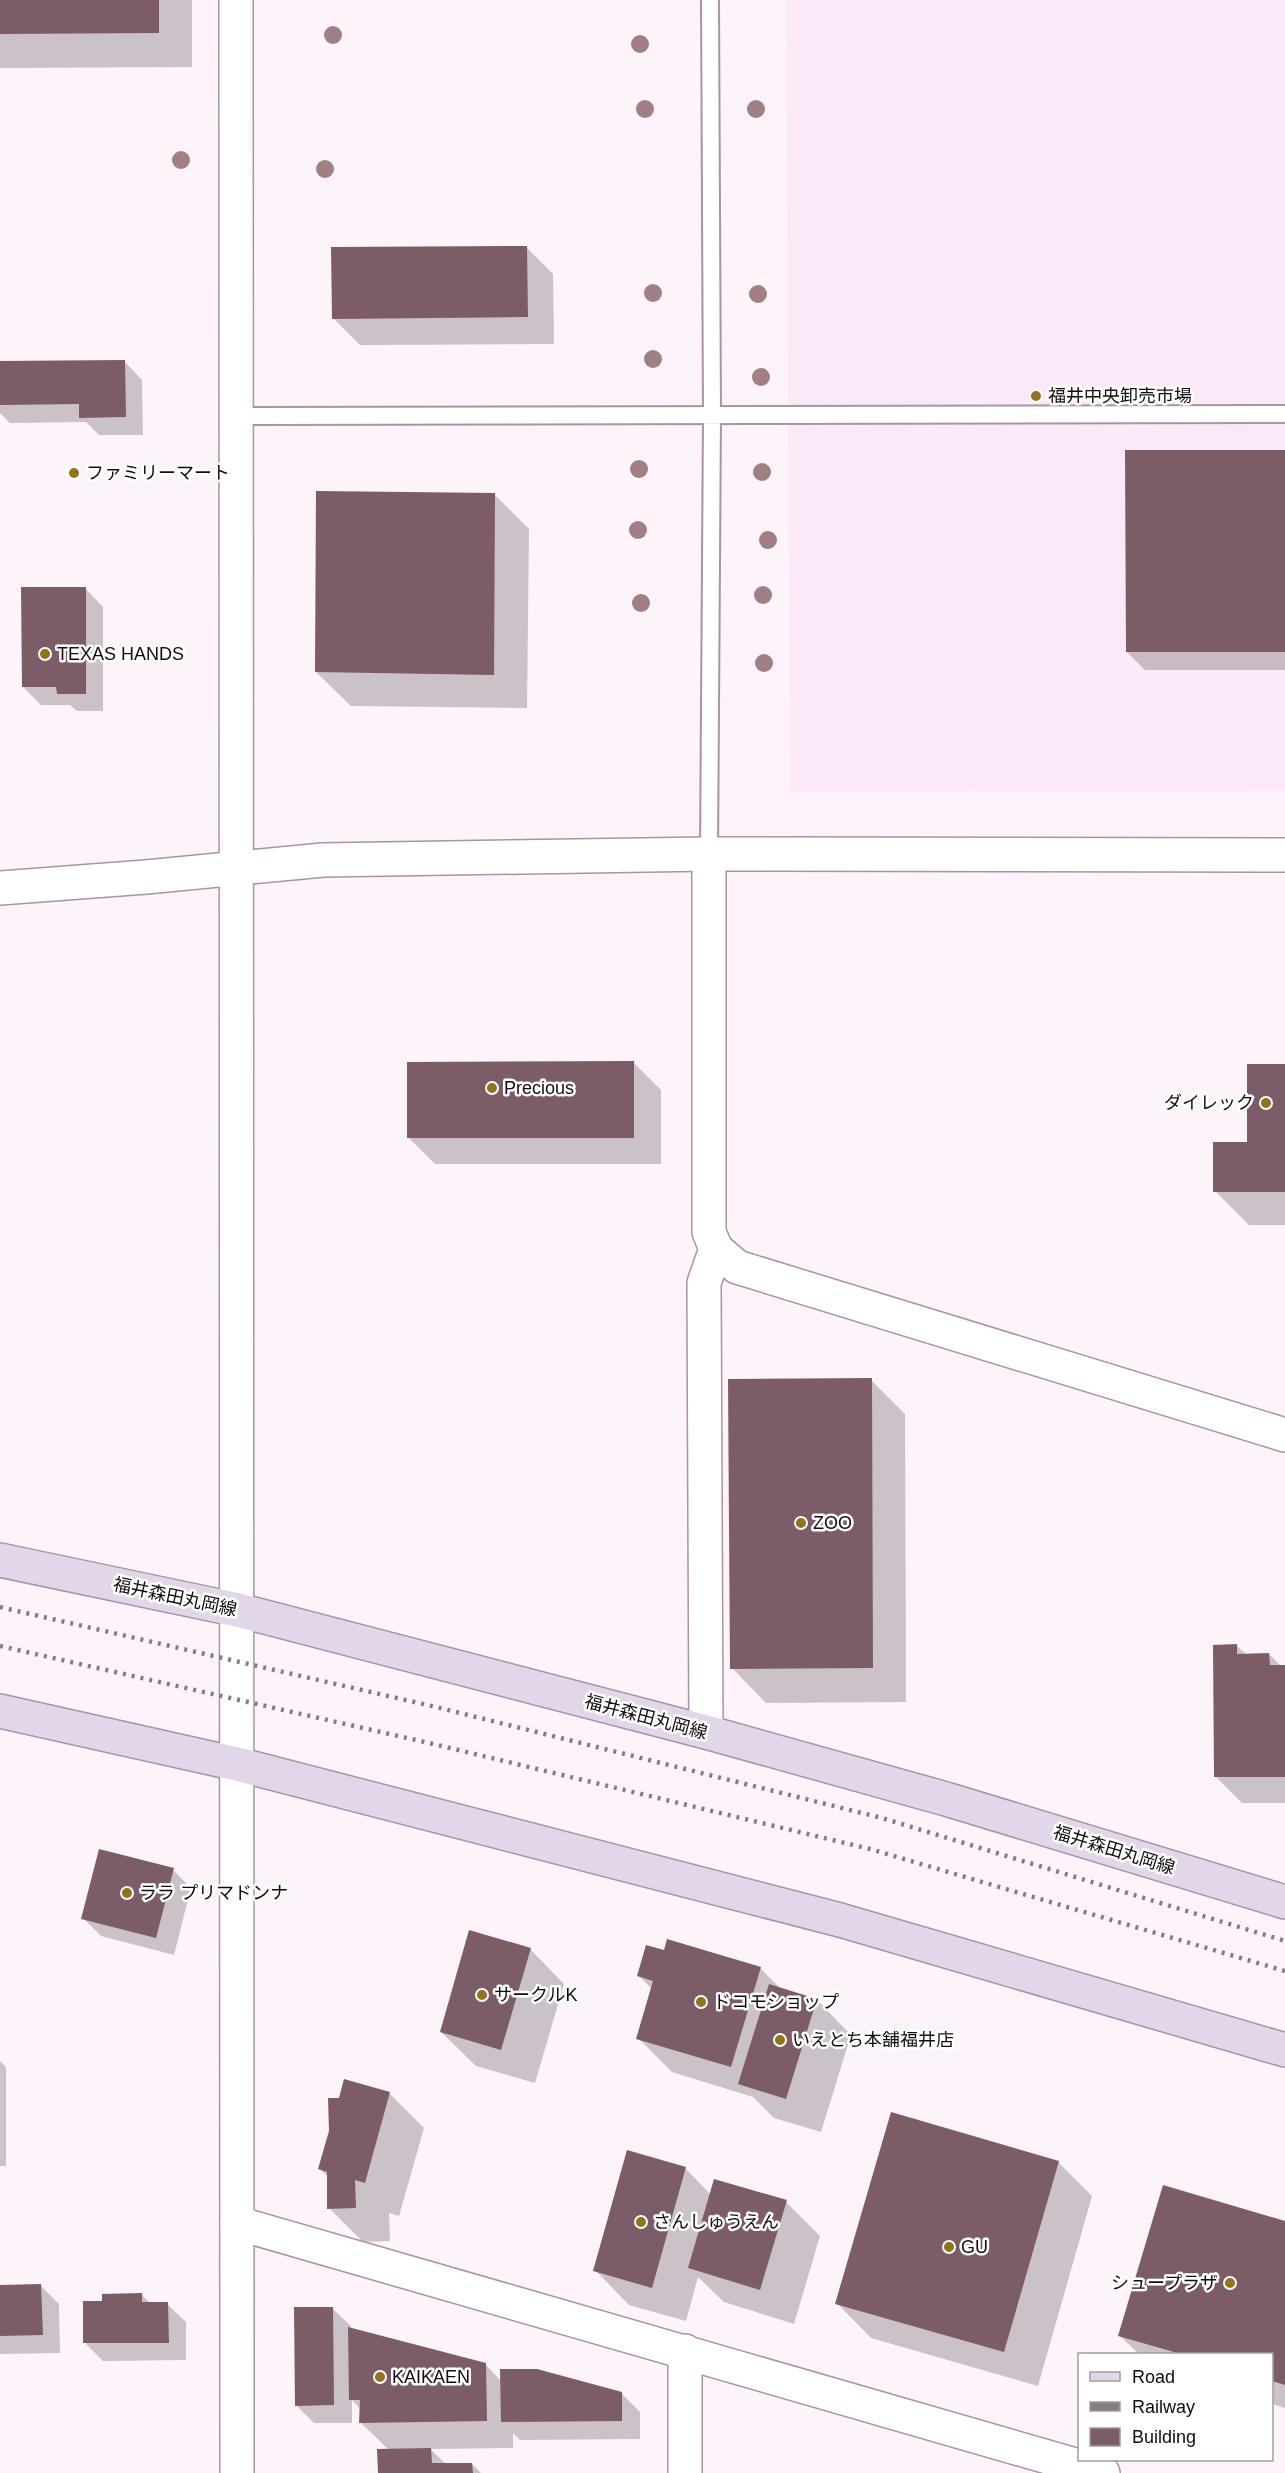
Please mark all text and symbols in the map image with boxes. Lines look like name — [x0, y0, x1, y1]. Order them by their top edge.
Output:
place label: 福井中央卸売市場 — [1048, 386, 1192, 406]
marker: 福井中央卸売市場 — [1029, 389, 1043, 403]
place label: ファミリーマート — [86, 463, 230, 483]
marker: ファミリーマート — [67, 466, 81, 480]
place label: TEXAS HANDS — [57, 644, 184, 664]
marker: TEXAS HANDS — [38, 647, 52, 661]
place label: Precious — [504, 1078, 574, 1098]
marker: Precious — [485, 1081, 499, 1095]
place label: ダイレック — [1164, 1093, 1254, 1113]
marker: ダイレック — [1259, 1096, 1273, 1110]
place label: ZOO — [813, 1513, 852, 1533]
marker: ZOO — [794, 1516, 808, 1530]
street label: 福井森田丸岡線 — [111, 1574, 239, 1620]
street label: 福井森田丸岡線 — [583, 1691, 709, 1743]
street label: 福井森田丸岡線 — [1051, 1822, 1177, 1878]
place label: ララ プリマドンナ — [139, 1883, 288, 1903]
marker: ララ プリマドンナ — [120, 1886, 134, 1900]
place label: サークルK — [494, 1985, 577, 2005]
marker: サークルK — [475, 1988, 489, 2002]
place label: ドコモショップ — [713, 1992, 839, 2012]
marker: ドコモショップ — [694, 1995, 708, 2009]
place label: いえとち本舗福井店 — [792, 2030, 954, 2050]
marker: いえとち本舗福井店 — [773, 2033, 787, 2047]
place label: さんしゅうえん — [653, 2212, 779, 2232]
marker: さんしゅうえん — [634, 2215, 648, 2229]
place label: GU — [961, 2237, 988, 2257]
marker: GU — [942, 2240, 956, 2254]
place label: シュープラザ — [1111, 2273, 1218, 2293]
marker: シュープラザ — [1223, 2276, 1237, 2290]
legend — [1078, 2353, 1273, 2461]
place label: KAIKAEN — [392, 2367, 470, 2387]
text: Road — [1132, 2367, 1175, 2387]
marker: KAIKAEN — [373, 2370, 387, 2384]
text: Railway — [1132, 2397, 1195, 2417]
text: Building — [1132, 2427, 1196, 2447]

